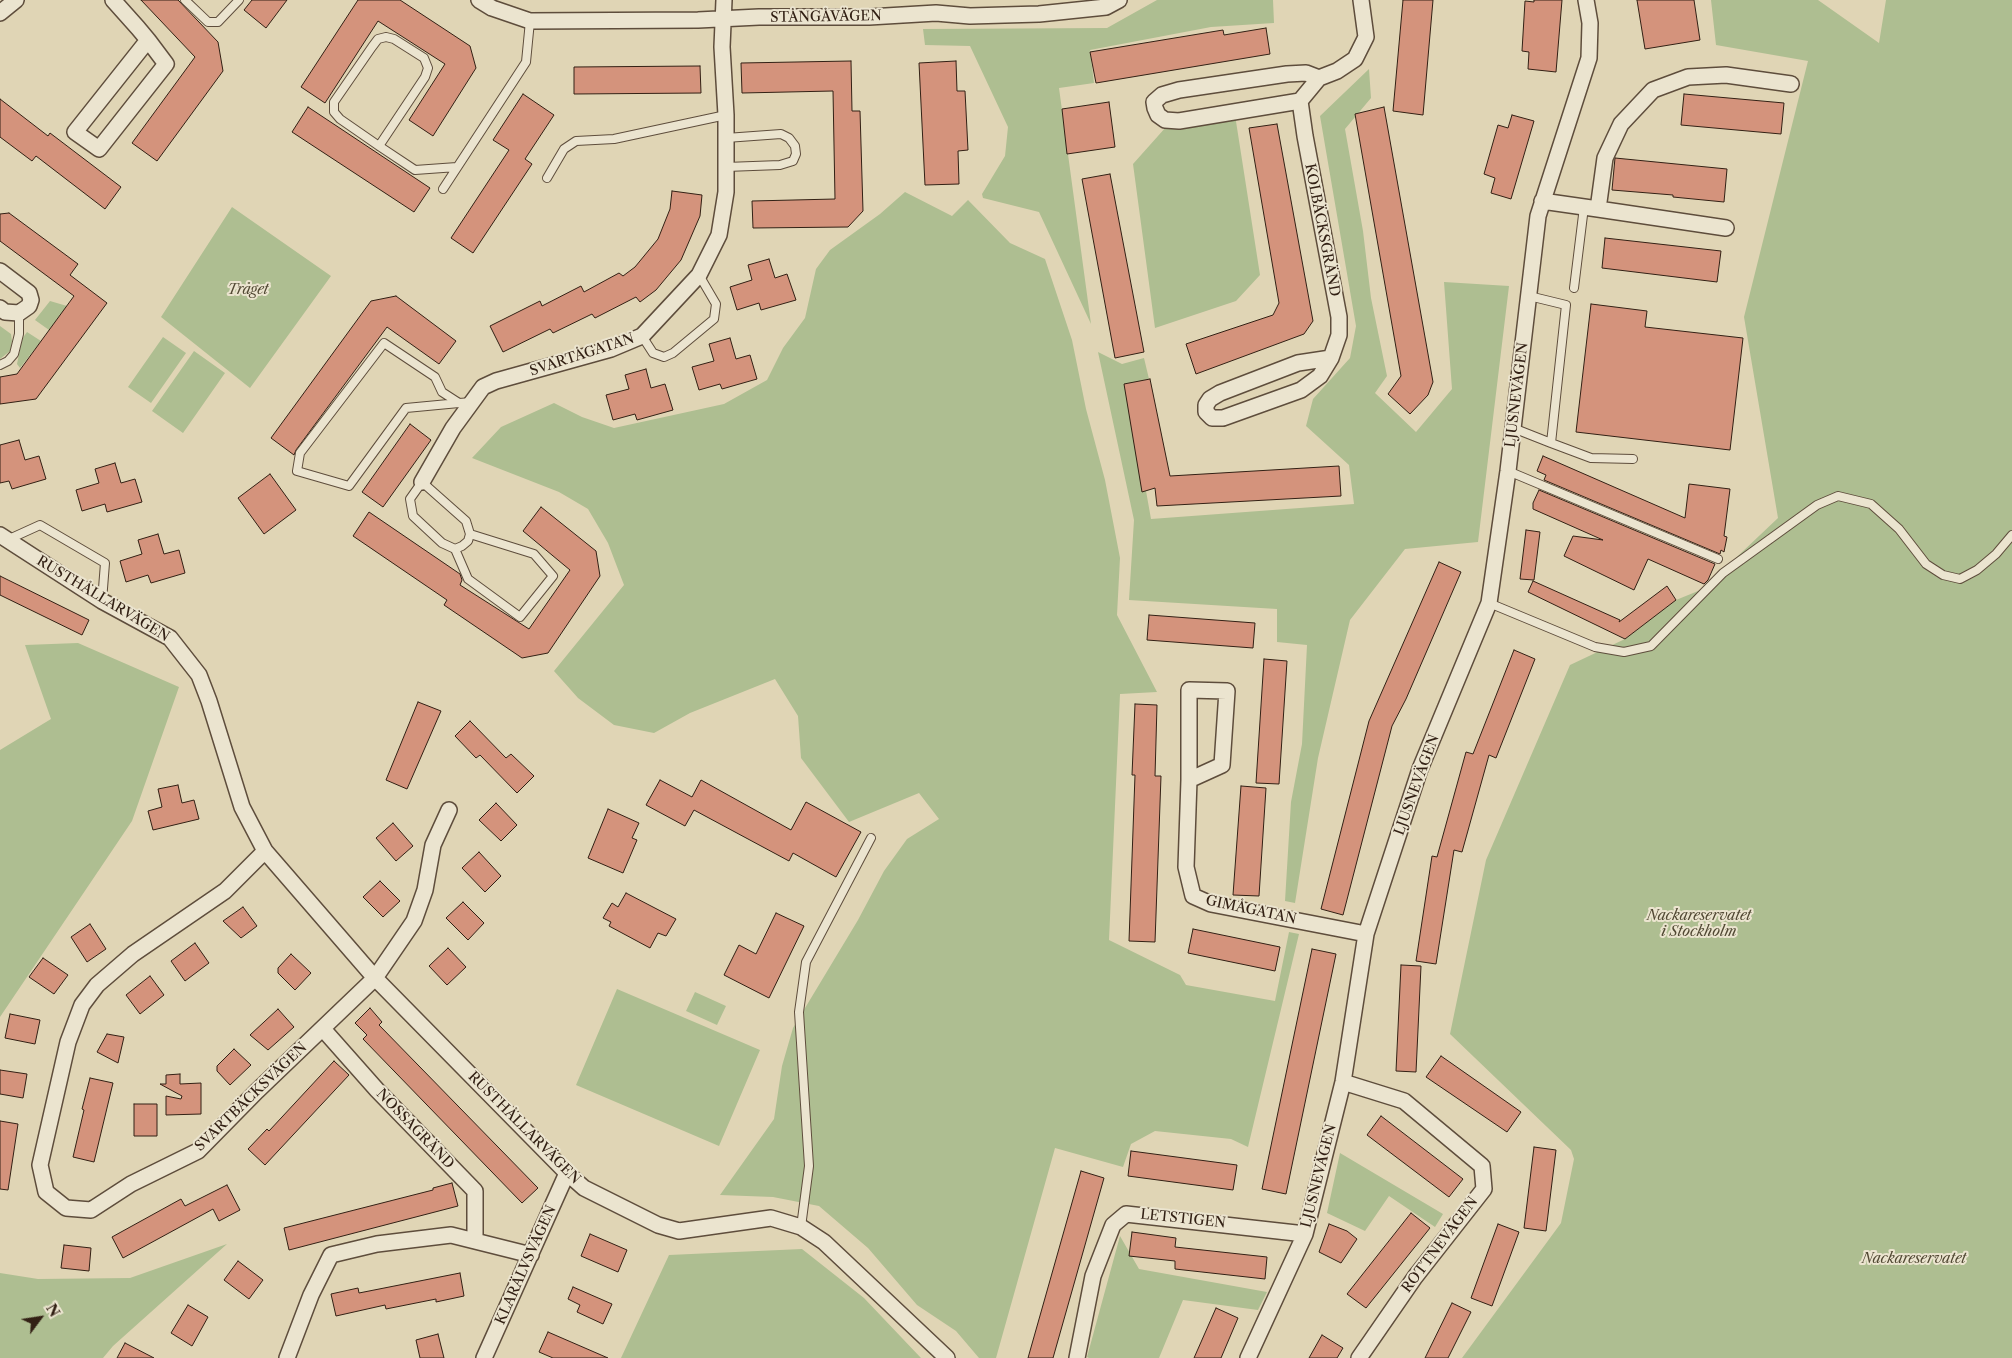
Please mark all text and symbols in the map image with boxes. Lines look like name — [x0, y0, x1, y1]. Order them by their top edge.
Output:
street label: STÅNGÅVÄGEN — [770, 8, 882, 26]
street label: KOLBÄCKSGRÄND — [1301, 162, 1343, 298]
park label: Tråget — [227, 282, 269, 298]
street label: SVARTÅGATAN — [528, 330, 636, 380]
street label: LJUSNEVÄGEN — [1502, 341, 1532, 449]
street label: RUSTHÅLLARVÄGEN — [34, 553, 172, 645]
street label: LJUSNEVÄGEN — [1391, 732, 1443, 838]
street label: GIMÅGATAN — [1204, 892, 1298, 928]
park label: Nackareservatet i Stockholm — [1647, 908, 1751, 940]
street label: SVARTBÄCKSVÄGEN — [192, 1039, 310, 1155]
street label: RUSTHÅLLARVÄGEN — [464, 1068, 584, 1188]
street label: NOSSAGRÄND — [373, 1086, 457, 1172]
street label: LJUSNEVÄGEN — [1298, 1123, 1340, 1229]
street label: ROTTNEVÄGEN — [1399, 1194, 1481, 1296]
street label: KLARÄLVSVÄGEN — [492, 1203, 560, 1327]
street label: LETSTIGEN — [1139, 1206, 1227, 1232]
park label: Nackareservatet — [1862, 1251, 1966, 1267]
north arrow — [15, 1293, 65, 1343]
text: N — [42, 1300, 64, 1320]

